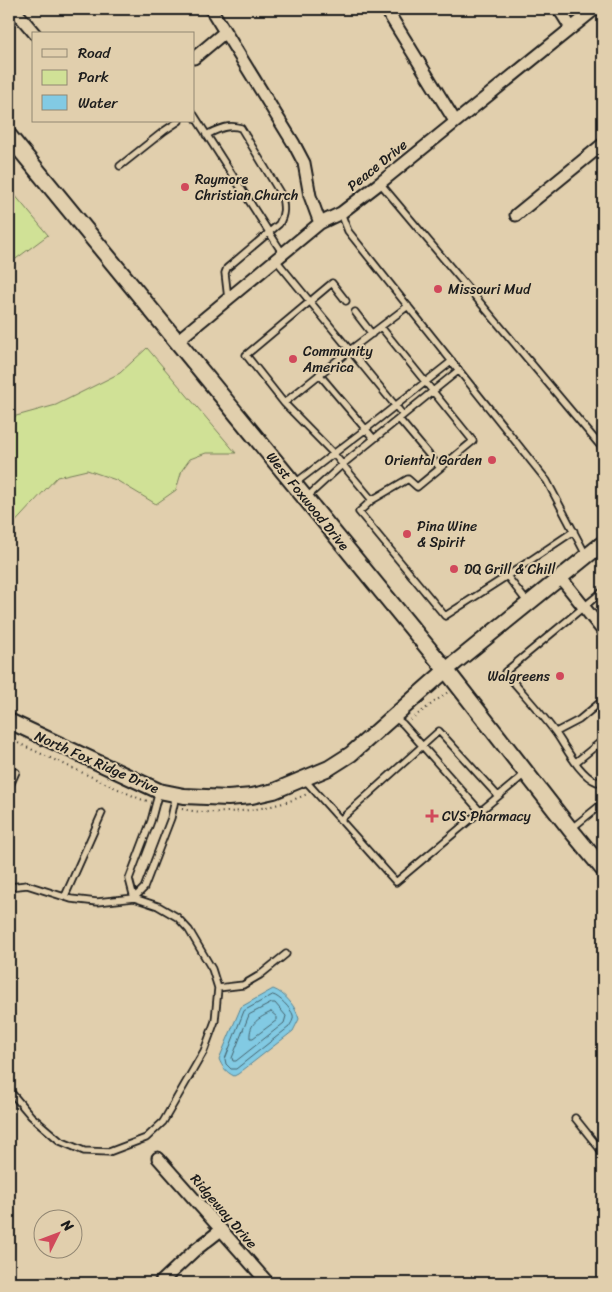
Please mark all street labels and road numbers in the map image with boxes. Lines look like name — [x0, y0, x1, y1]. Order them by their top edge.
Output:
street label: Peace Drive — [342, 133, 413, 198]
street label: West Foxwood Drive — [259, 446, 356, 557]
street label: North Fox Ridge Drive — [31, 724, 163, 801]
street label: Ridgeway Drive — [184, 1168, 264, 1255]

